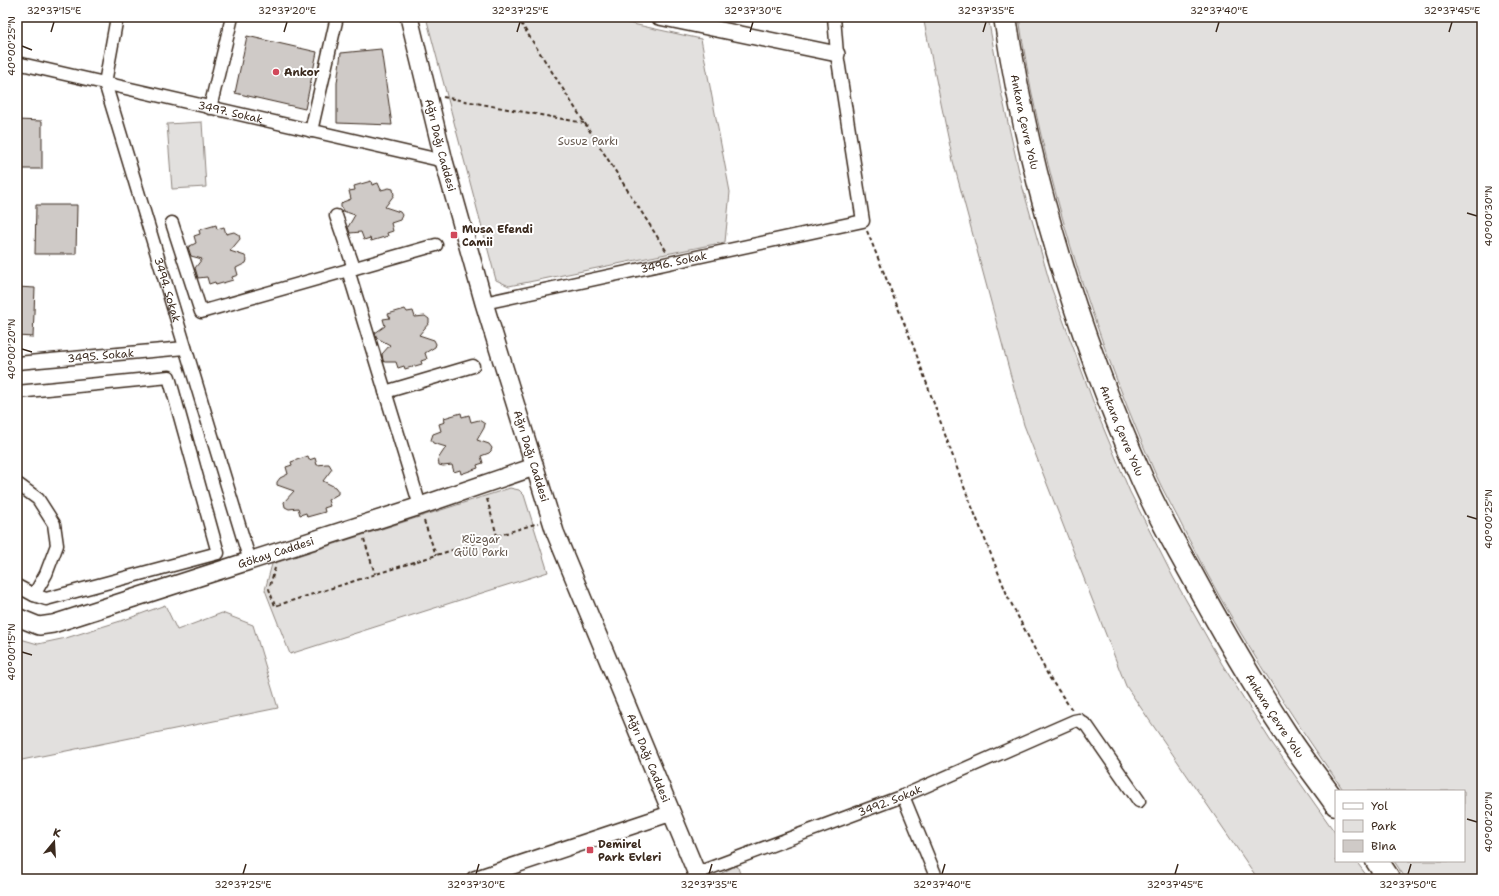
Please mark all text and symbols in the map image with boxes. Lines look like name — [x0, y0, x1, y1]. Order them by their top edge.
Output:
text: 32°37'15"E — [27, 4, 81, 17]
text: 32°37'20"E — [258, 4, 316, 17]
text: 32°37'25"E — [492, 4, 548, 17]
text: 32°37'30"E — [724, 4, 782, 17]
text: 32°37'35"E — [958, 4, 1014, 17]
text: 32°37'40"E — [1190, 4, 1248, 17]
text: 32°37'45"E — [1424, 4, 1480, 17]
text: 40°00'25"N — [5, 16, 18, 76]
place label: Ankor — [284, 65, 320, 80]
marker: Ankor — [271, 67, 281, 77]
street label: Ankara Çevre Yolu — [1007, 73, 1043, 171]
street label: 3497. Sokak — [196, 97, 264, 127]
street label: Ağrı Dağı Caddesi — [422, 97, 460, 193]
park label: Susuz Parkı — [558, 134, 618, 149]
text: 40°00'30"N — [1482, 186, 1495, 246]
place label: Musa Efendi Camii — [462, 222, 533, 250]
marker: Musa Efendi Camii — [449, 230, 459, 240]
street label: 3496. Sokak — [639, 248, 708, 276]
street label: 3494. Sokak — [151, 255, 185, 324]
text: 40°00'20"N — [5, 319, 18, 379]
street label: 3495. Sokak — [67, 345, 135, 366]
street label: Ankara Çevre Yolu — [1096, 383, 1147, 479]
street label: Ağrı Dağı Caddesi — [510, 408, 553, 504]
text: 40°00'25"N — [1482, 489, 1495, 549]
park label: Rüzgar Gülü Parkı — [454, 532, 508, 560]
street label: Gökay Caddesi — [236, 533, 316, 572]
text: 40°00'15"N — [5, 623, 18, 681]
street label: Ankara Çevre Yolu — [1242, 671, 1308, 761]
street label: Ağrı Dağı Caddesi — [624, 711, 674, 805]
street label: 3492. Sokak — [856, 781, 924, 820]
legend — [1335, 790, 1465, 862]
text: 40°00'20"N — [1482, 792, 1495, 852]
text: Yol — [1371, 798, 1388, 814]
text: Park — [1371, 818, 1397, 834]
north arrow — [34, 822, 74, 862]
text: K — [51, 825, 63, 841]
place label: Demirel Park Evleri — [598, 837, 661, 865]
text: Bina — [1371, 838, 1397, 854]
marker: Demirel Park Evleri — [585, 845, 595, 855]
text: 32°37'25"E — [215, 878, 271, 891]
text: 32°37'30"E — [447, 878, 505, 891]
text: 32°37'35"E — [681, 878, 737, 891]
text: 32°37'40"E — [913, 878, 971, 891]
text: 32°37'45"E — [1147, 878, 1203, 891]
text: 32°37'50"E — [1379, 878, 1437, 891]

